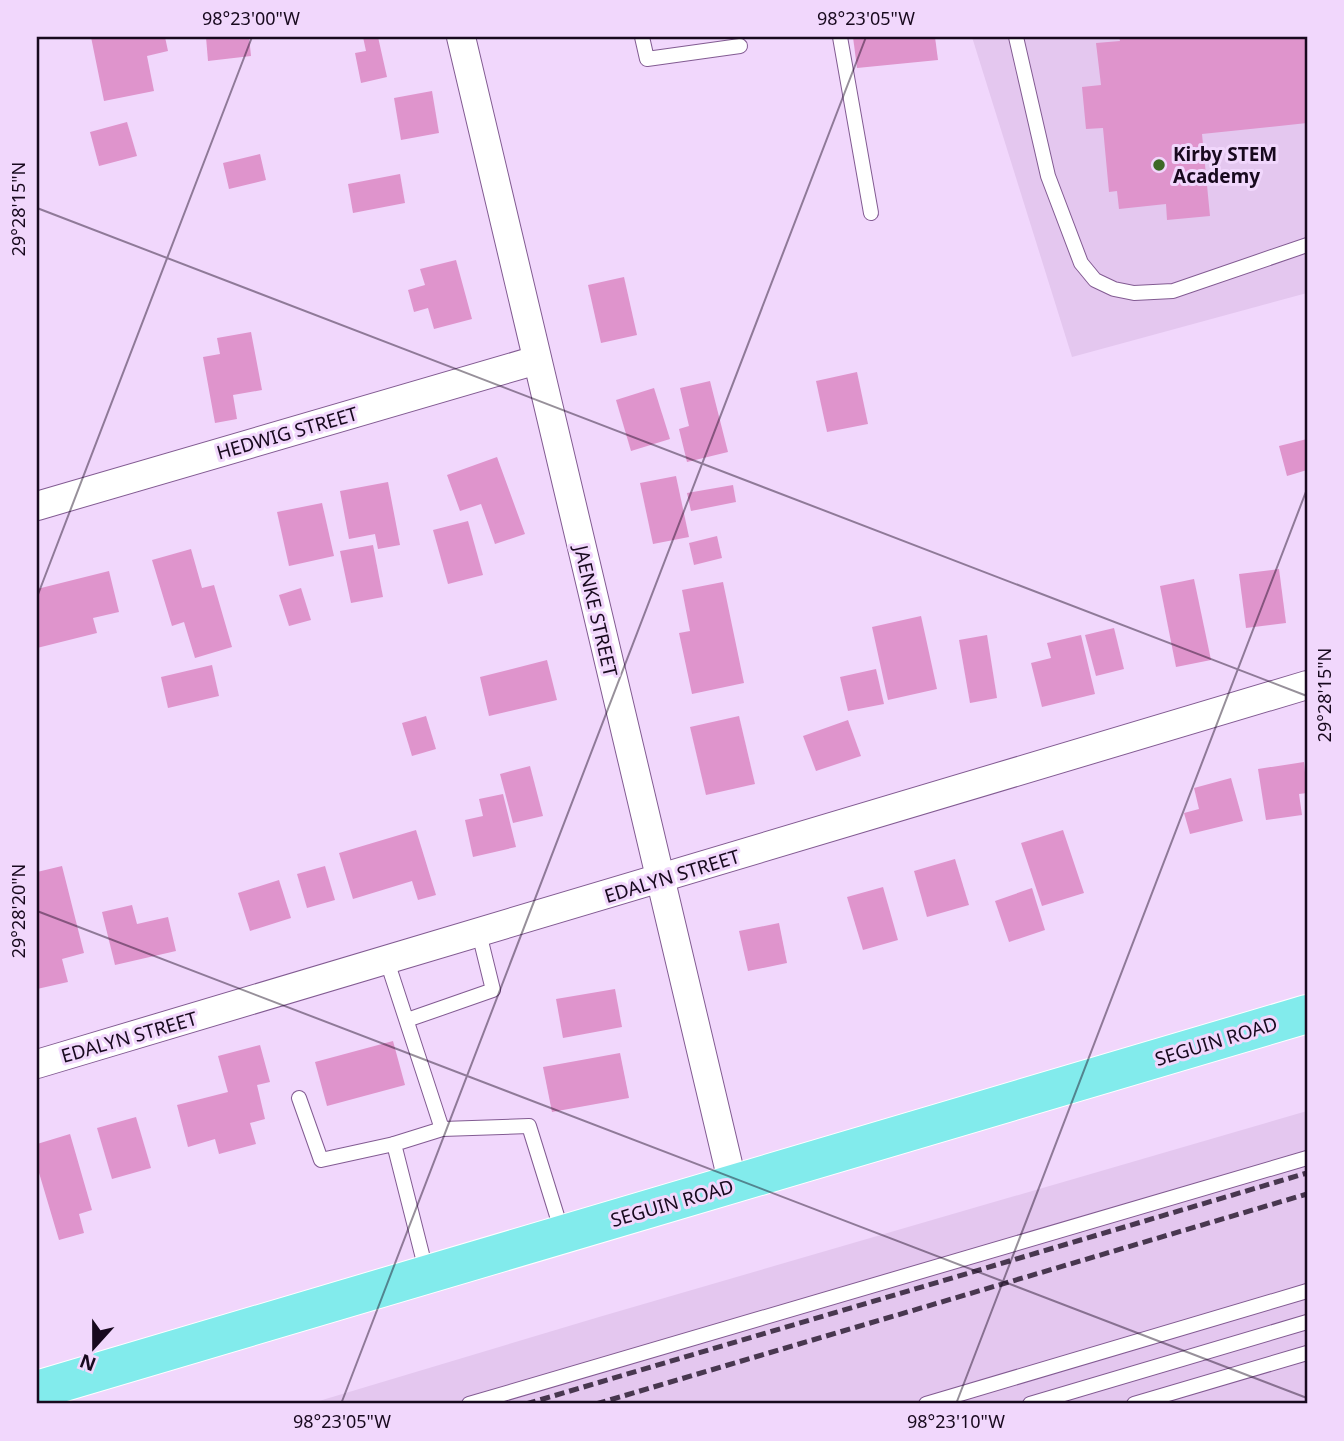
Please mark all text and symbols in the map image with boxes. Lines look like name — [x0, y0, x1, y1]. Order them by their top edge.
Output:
text: 98°23'00"W — [202, 6, 300, 30]
text: 98°23'05"W — [817, 6, 915, 30]
place label: Kirby STEM Academy — [1173, 141, 1277, 189]
marker: Kirby STEM Academy — [1151, 157, 1167, 173]
text: 29°28'15"N — [6, 162, 30, 256]
street label: HEDWIG STREET — [213, 400, 361, 466]
street label: JAENKE STREET — [568, 541, 624, 680]
text: 29°28'15"N — [1312, 648, 1336, 742]
street label: EDALYN STREET — [601, 843, 743, 909]
text: 29°28'20"N — [6, 864, 30, 958]
street label: EDALYN STREET — [58, 1005, 200, 1069]
street label: SEGUIN ROAD — [1152, 1010, 1280, 1072]
street label: SEGUIN ROAD — [607, 1173, 737, 1233]
north arrow — [60, 1312, 130, 1382]
text: N — [76, 1348, 100, 1378]
text: 98°23'05"W — [293, 1409, 391, 1433]
text: 98°23'10"W — [907, 1409, 1005, 1433]

